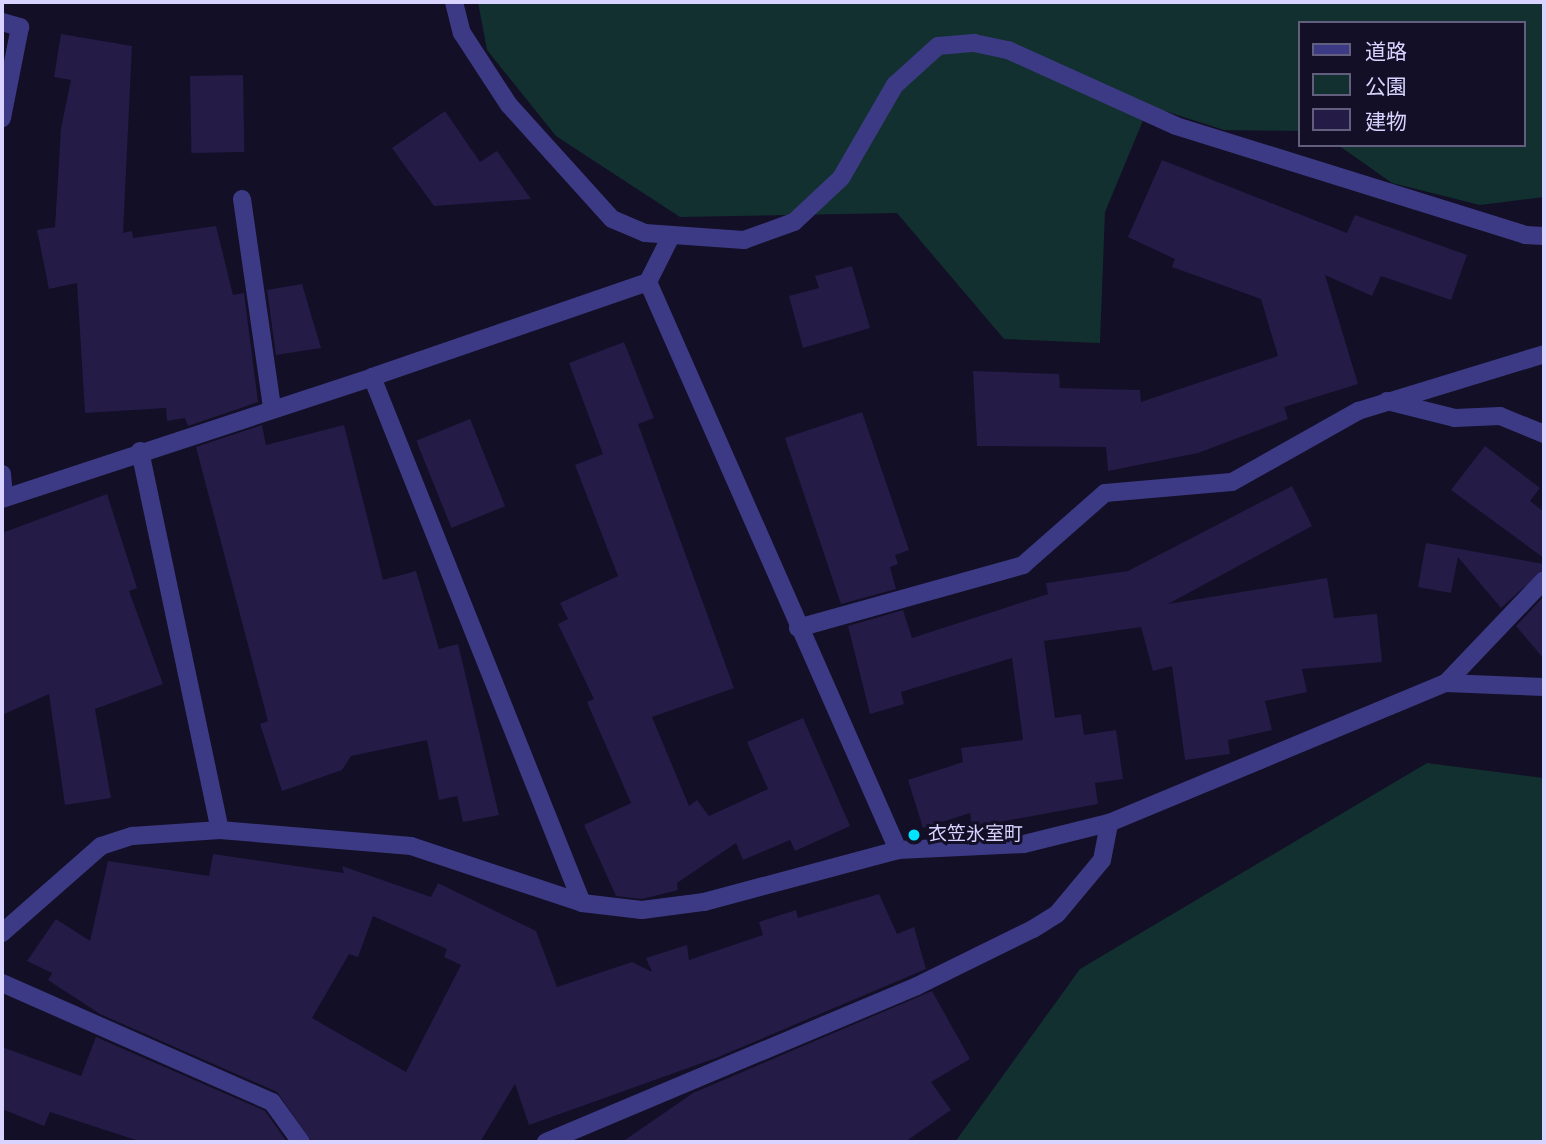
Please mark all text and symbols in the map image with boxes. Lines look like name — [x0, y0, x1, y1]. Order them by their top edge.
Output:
legend — [1298, 21, 1525, 147]
text: 道路 — [1365, 40, 1407, 65]
text: 公園 — [1365, 75, 1407, 100]
text: 建物 — [1365, 110, 1407, 135]
place label: 衣笠氷室町 — [928, 824, 1023, 846]
marker: 衣笠氷室町 — [906, 827, 922, 843]

